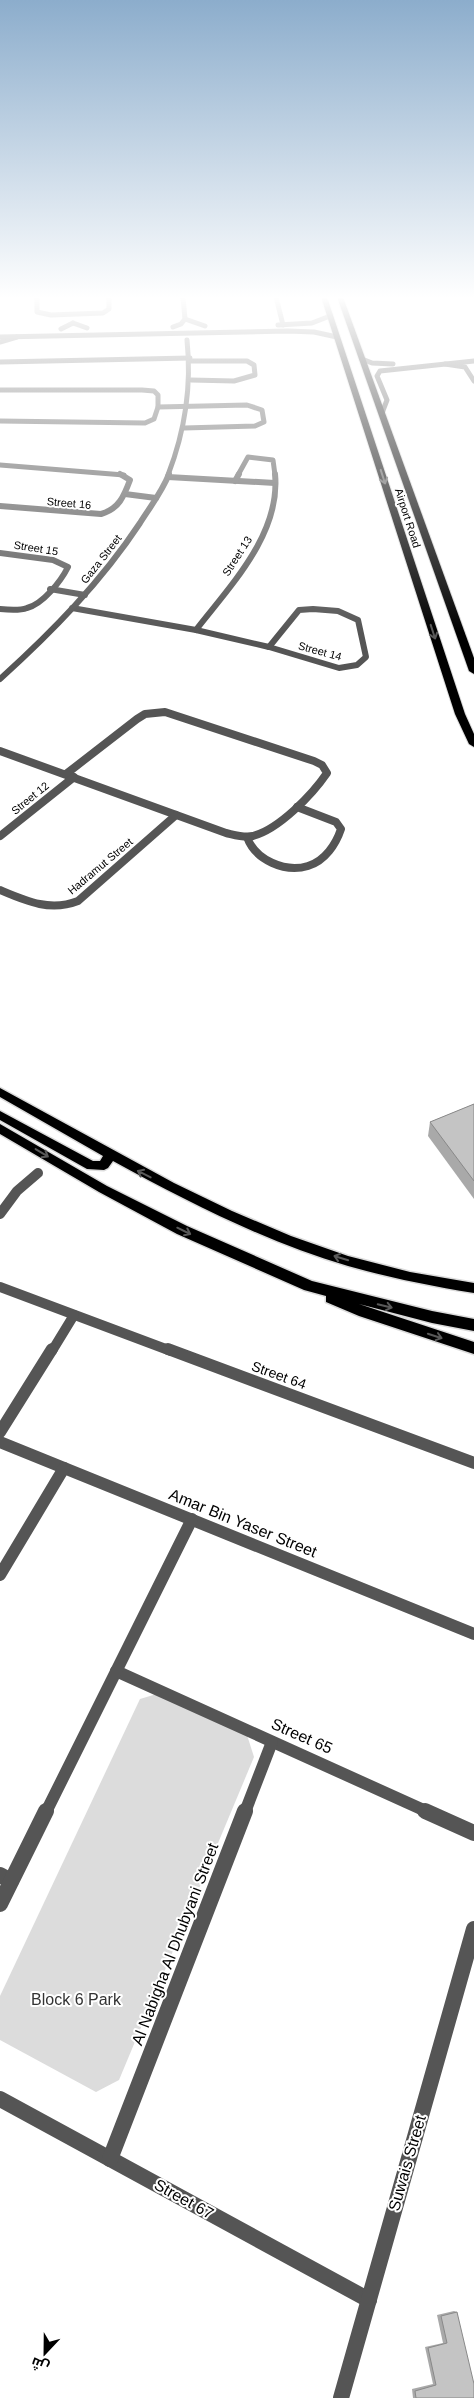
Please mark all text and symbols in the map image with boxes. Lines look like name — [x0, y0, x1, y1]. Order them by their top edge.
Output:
one-way arrow — [378, 469, 388, 485]
street label: Airport Road — [393, 487, 423, 549]
street label: Street 16 — [46, 495, 92, 511]
street label: Gaza Street — [78, 532, 124, 586]
street label: Street 13 — [220, 534, 254, 578]
street label: Street 15 — [13, 539, 59, 557]
one-way arrow — [428, 623, 438, 639]
street label: Street 14 — [297, 639, 343, 663]
street label: Street 12 — [9, 779, 51, 817]
street label: Hadramut Street — [65, 835, 135, 897]
one-way arrow — [34, 1148, 48, 1158]
one-way arrow — [137, 1169, 152, 1178]
one-way arrow — [176, 1227, 191, 1236]
one-way arrow — [334, 1253, 350, 1263]
one-way arrow — [377, 1301, 393, 1311]
one-way arrow — [427, 1332, 443, 1341]
street label: Street 64 — [250, 1358, 309, 1392]
street label: Amar Bin Yaser Street — [167, 1486, 320, 1561]
street label: Street 65 — [269, 1715, 335, 1757]
street label: Al Nabigha Al Dhubyani Street — [128, 1840, 222, 2048]
park label: Block 6 Park — [31, 1991, 122, 2008]
street label: Suwais Street — [385, 2113, 429, 2213]
street label: Street 67 — [151, 2176, 217, 2222]
north arrow — [20, 2328, 70, 2378]
text: ش — [29, 2353, 52, 2376]

